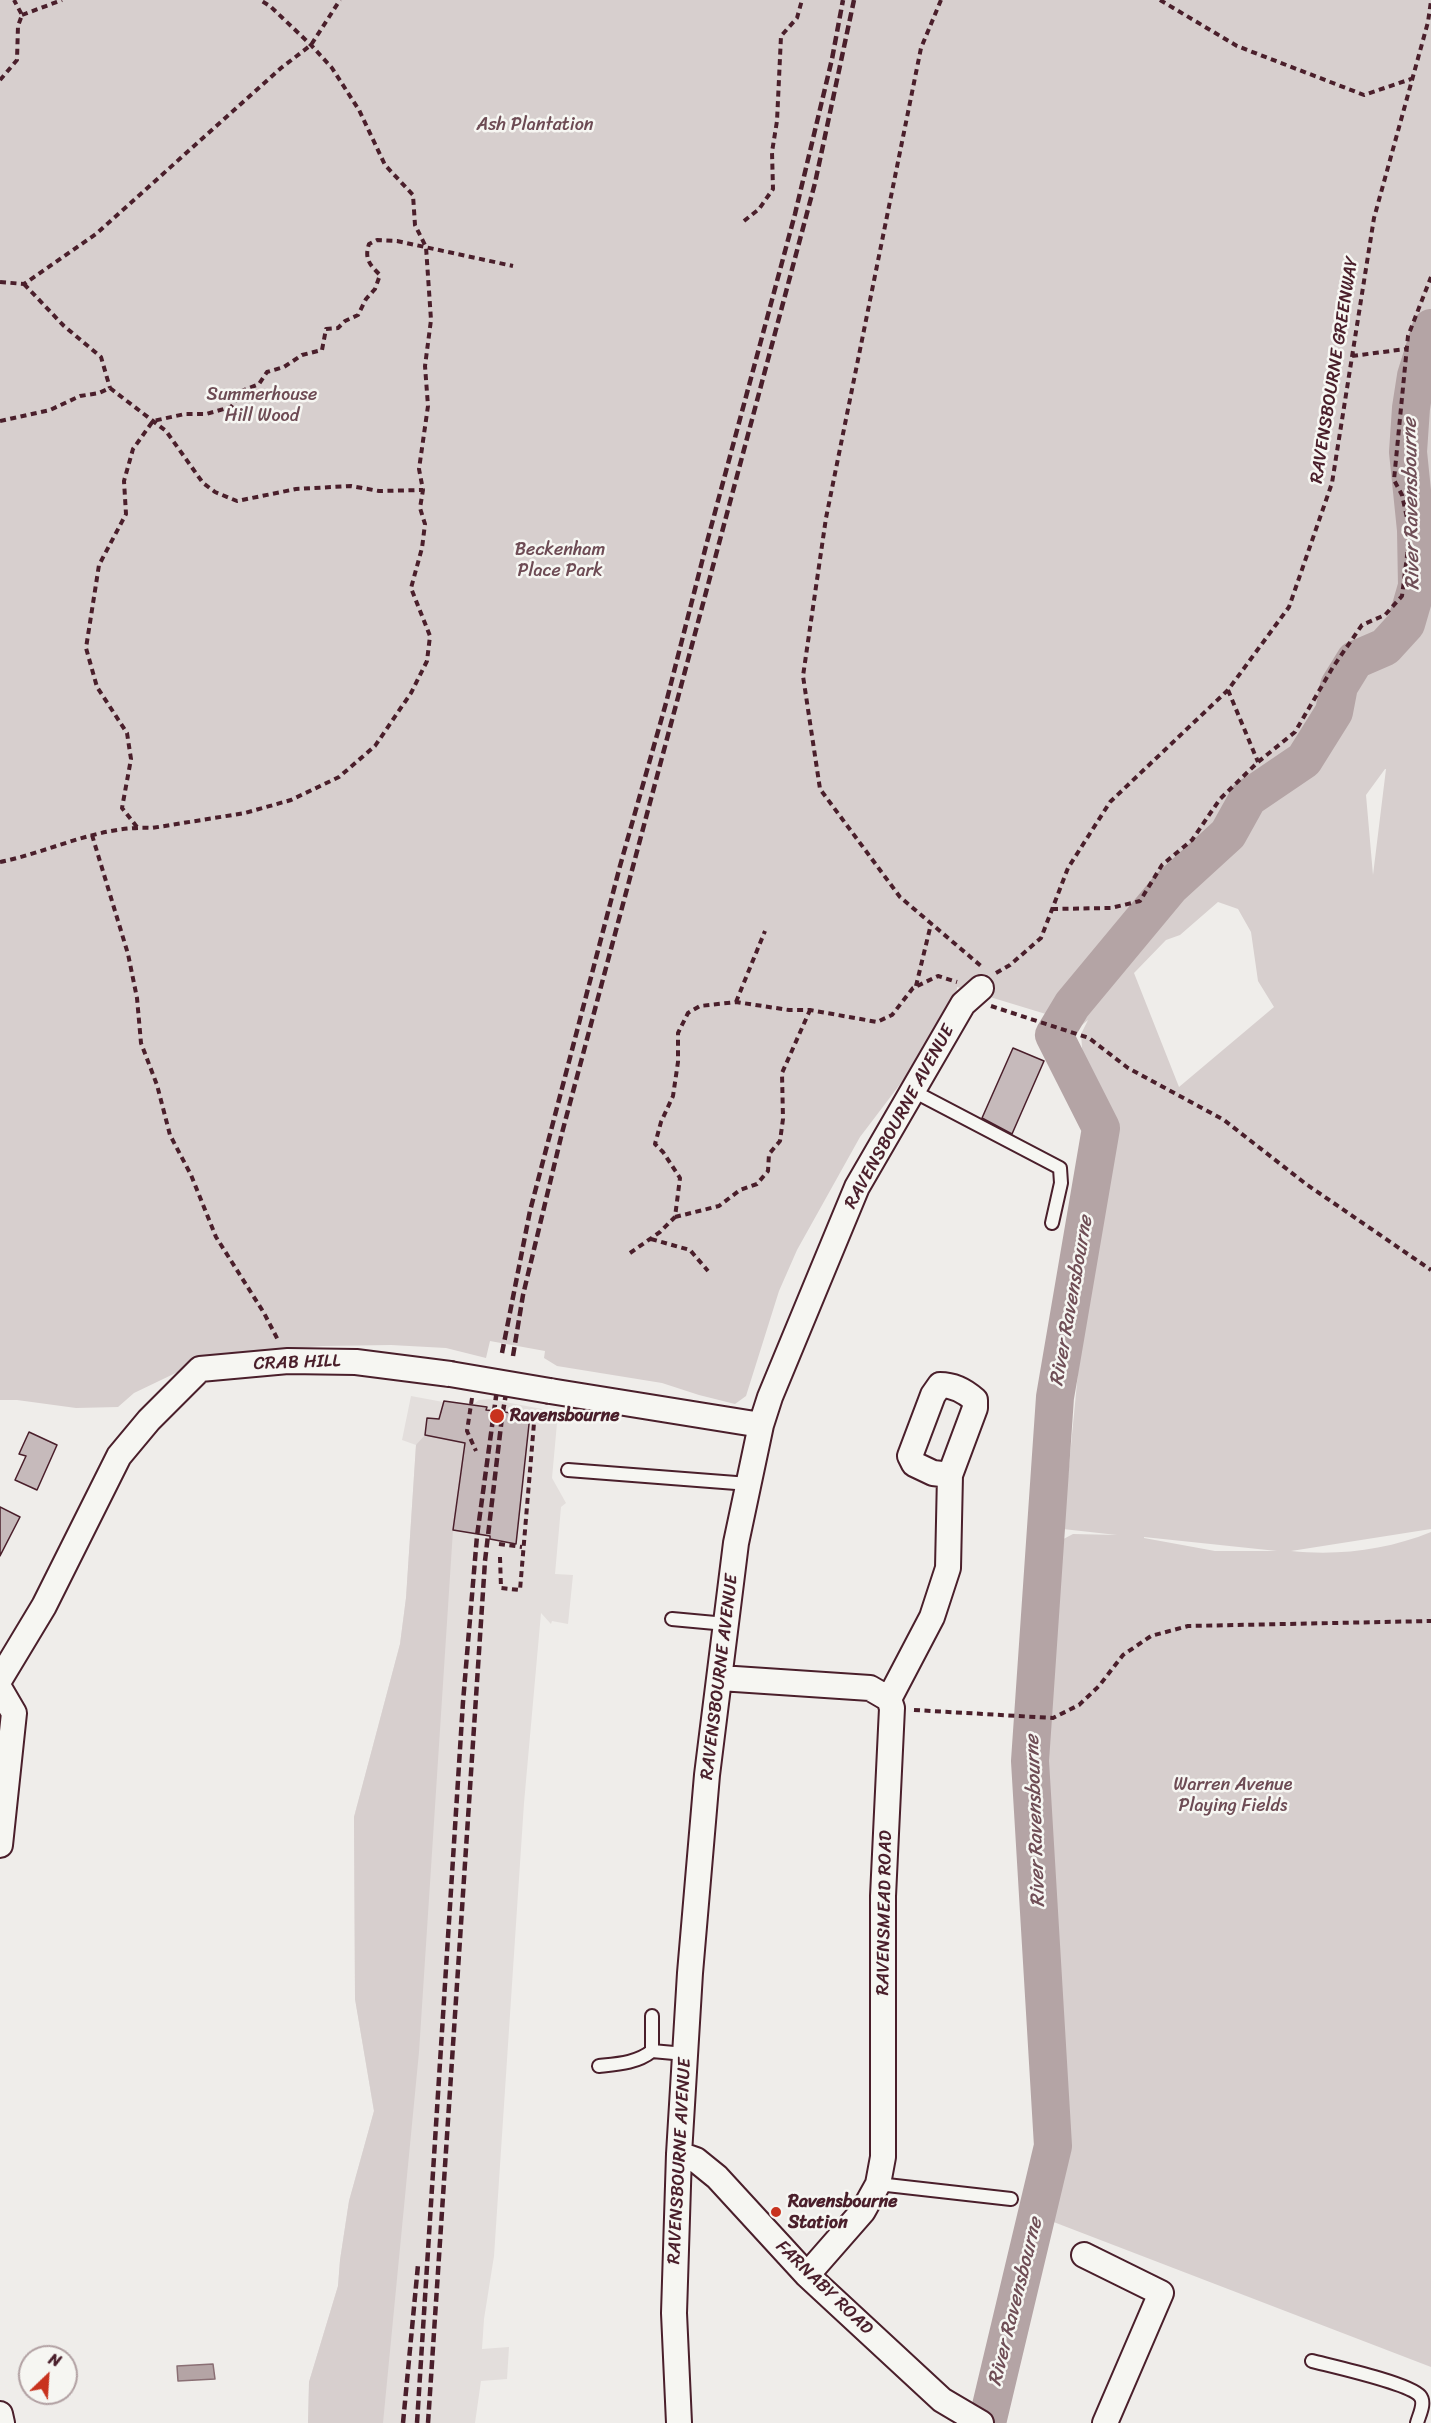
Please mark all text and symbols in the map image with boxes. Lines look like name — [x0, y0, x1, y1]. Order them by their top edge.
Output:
park label: Ash Plantation — [477, 114, 593, 136]
street label: RAVENSBOURNE GREENWAY — [1306, 255, 1364, 485]
park label: Summerhouse Hill Wood — [207, 384, 317, 426]
water label: River Ravensbourne — [1398, 418, 1426, 590]
park label: Beckenham Place Park — [515, 539, 605, 582]
street label: RAVENSBOURNE AVENUE — [840, 1021, 960, 1213]
water label: River Ravensbourne — [1045, 1214, 1099, 1388]
street label: CRAB HILL — [253, 1351, 341, 1375]
place label: Ravensbourne — [510, 1405, 620, 1427]
marker: Ravensbourne — [488, 1407, 506, 1425]
street label: RAVENSBOURNE AVENUE — [697, 1573, 743, 1781]
water label: River Ravensbourne — [1021, 1734, 1051, 1908]
park label: Warren Avenue Playing Fields — [1174, 1774, 1292, 1816]
street label: RAVENSMEAD ROAD — [873, 1830, 897, 1996]
street label: RAVENSBOURNE AVENUE — [664, 2057, 696, 2265]
place label: Ravensbourne Station — [788, 2191, 898, 2234]
marker: Ravensbourne Station — [769, 2205, 783, 2219]
water label: River Ravensbourne — [984, 2215, 1048, 2389]
street label: FARNABY ROAD — [771, 2236, 877, 2340]
north arrow — [18, 2345, 78, 2405]
text: N — [44, 2345, 66, 2376]

